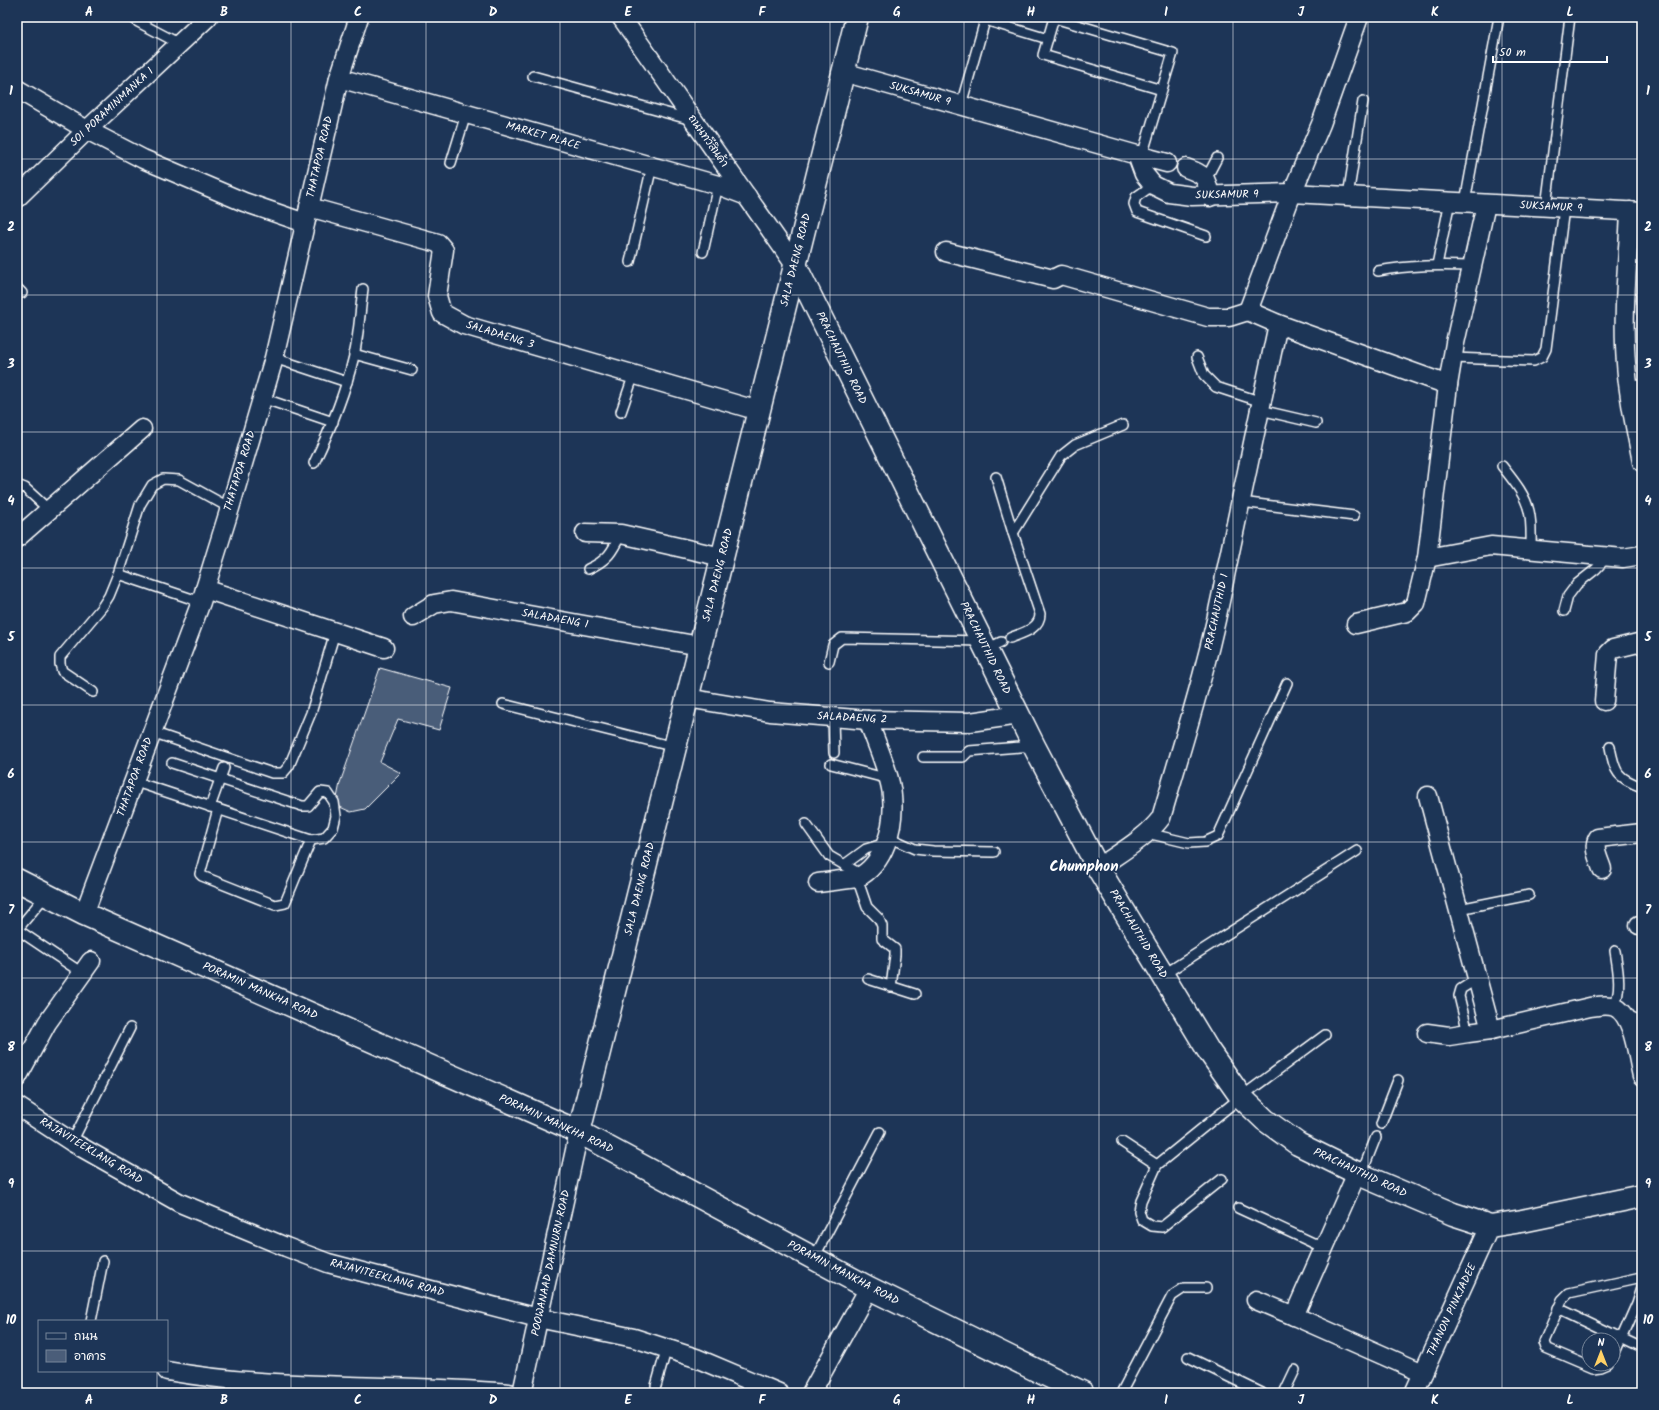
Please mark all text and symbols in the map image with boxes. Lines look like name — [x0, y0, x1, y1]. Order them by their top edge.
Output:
text: A — [85, 2, 93, 23]
text: B — [220, 2, 228, 23]
text: C — [354, 2, 362, 23]
text: D — [489, 2, 498, 23]
text: E — [624, 2, 632, 23]
text: F — [758, 2, 766, 23]
text: G — [893, 2, 901, 23]
text: H — [1027, 2, 1036, 23]
text: I — [1164, 2, 1168, 23]
text: J — [1298, 2, 1305, 23]
text: K — [1431, 2, 1439, 23]
text: L — [1566, 2, 1574, 23]
scale bar — [1493, 38, 1607, 64]
text: 50 m — [1499, 43, 1526, 62]
street label: SOI PORAMINMANKA 1 — [66, 63, 158, 151]
street label: SUKSAMUR 9 — [887, 77, 953, 111]
text: 1 — [9, 81, 13, 102]
text: 1 — [1646, 81, 1650, 102]
street label: ถนนทวีสินค้า — [683, 111, 733, 171]
street label: THATAPOA ROAD — [302, 114, 338, 200]
street label: MARKET PLACE — [504, 117, 583, 155]
street label: SUKSAMUR 9 — [1195, 185, 1259, 205]
street label: SUKSAMUR 9 — [1519, 196, 1584, 218]
street label: SALA DAENG ROAD — [776, 212, 816, 308]
text: 2 — [7, 217, 15, 238]
text: 2 — [1644, 217, 1652, 238]
street label: PRACHAUTHID ROAD — [811, 308, 871, 408]
street label: SALADAENG 3 — [464, 316, 536, 354]
text: 3 — [6, 354, 15, 375]
text: 3 — [1643, 354, 1652, 375]
street label: THATAPOA ROAD — [219, 429, 261, 513]
text: 4 — [7, 491, 15, 512]
text: 4 — [1644, 491, 1652, 512]
street label: SALA DAENG ROAD — [698, 527, 738, 623]
street label: PRACHAUTHID 1 — [1200, 572, 1234, 652]
street label: PRACHAUTHID ROAD — [955, 598, 1015, 698]
street label: SALADAENG 1 — [520, 604, 590, 634]
text: 5 — [7, 627, 16, 648]
text: 5 — [1644, 627, 1653, 648]
street label: SALADAENG 2 — [816, 707, 888, 729]
street label: THATAPOA ROAD — [112, 735, 158, 819]
text: 6 — [7, 764, 15, 785]
text: 6 — [1644, 764, 1652, 785]
street label: SALA DAENG ROAD — [620, 841, 660, 937]
district label: Chumphon — [1050, 855, 1118, 879]
street label: PRACHAUTHID ROAD — [1104, 886, 1172, 982]
text: 7 — [8, 900, 15, 921]
text: 7 — [1645, 900, 1652, 921]
street label: PORAMIN MANKHA ROAD — [199, 957, 321, 1025]
text: 8 — [7, 1037, 15, 1058]
text: 8 — [1644, 1037, 1652, 1058]
street label: PORAMIN MANKHA ROAD — [496, 1090, 616, 1158]
street label: RAJAVITEEKLANG ROAD — [36, 1113, 146, 1189]
street label: PRACHAUTHID ROAD — [1310, 1143, 1410, 1203]
text: 9 — [8, 1174, 15, 1195]
text: 9 — [1645, 1174, 1652, 1195]
street label: POOWANAAD DAMNURN ROAD — [527, 1188, 575, 1338]
street label: PORAMIN MANKHA ROAD — [784, 1236, 902, 1310]
street label: RAJAVITEEKLANG ROAD — [328, 1254, 446, 1302]
street label: THANON PINKJADEE — [1422, 1260, 1482, 1360]
text: 10 — [6, 1310, 17, 1331]
text: 10 — [1643, 1310, 1654, 1331]
legend — [38, 1320, 168, 1372]
text: ถนน — [74, 1327, 98, 1346]
north arrow — [1581, 1332, 1621, 1372]
text: N — [1598, 1334, 1605, 1352]
text: อาคาร — [74, 1347, 106, 1366]
text: A — [85, 1390, 93, 1410]
text: B — [220, 1390, 228, 1410]
text: C — [354, 1390, 362, 1410]
text: D — [489, 1390, 498, 1410]
text: E — [624, 1390, 632, 1410]
text: F — [758, 1390, 766, 1410]
text: G — [893, 1390, 901, 1410]
text: H — [1027, 1390, 1036, 1410]
text: I — [1164, 1390, 1168, 1410]
text: J — [1298, 1390, 1305, 1410]
text: K — [1431, 1390, 1439, 1410]
text: L — [1566, 1390, 1574, 1410]

